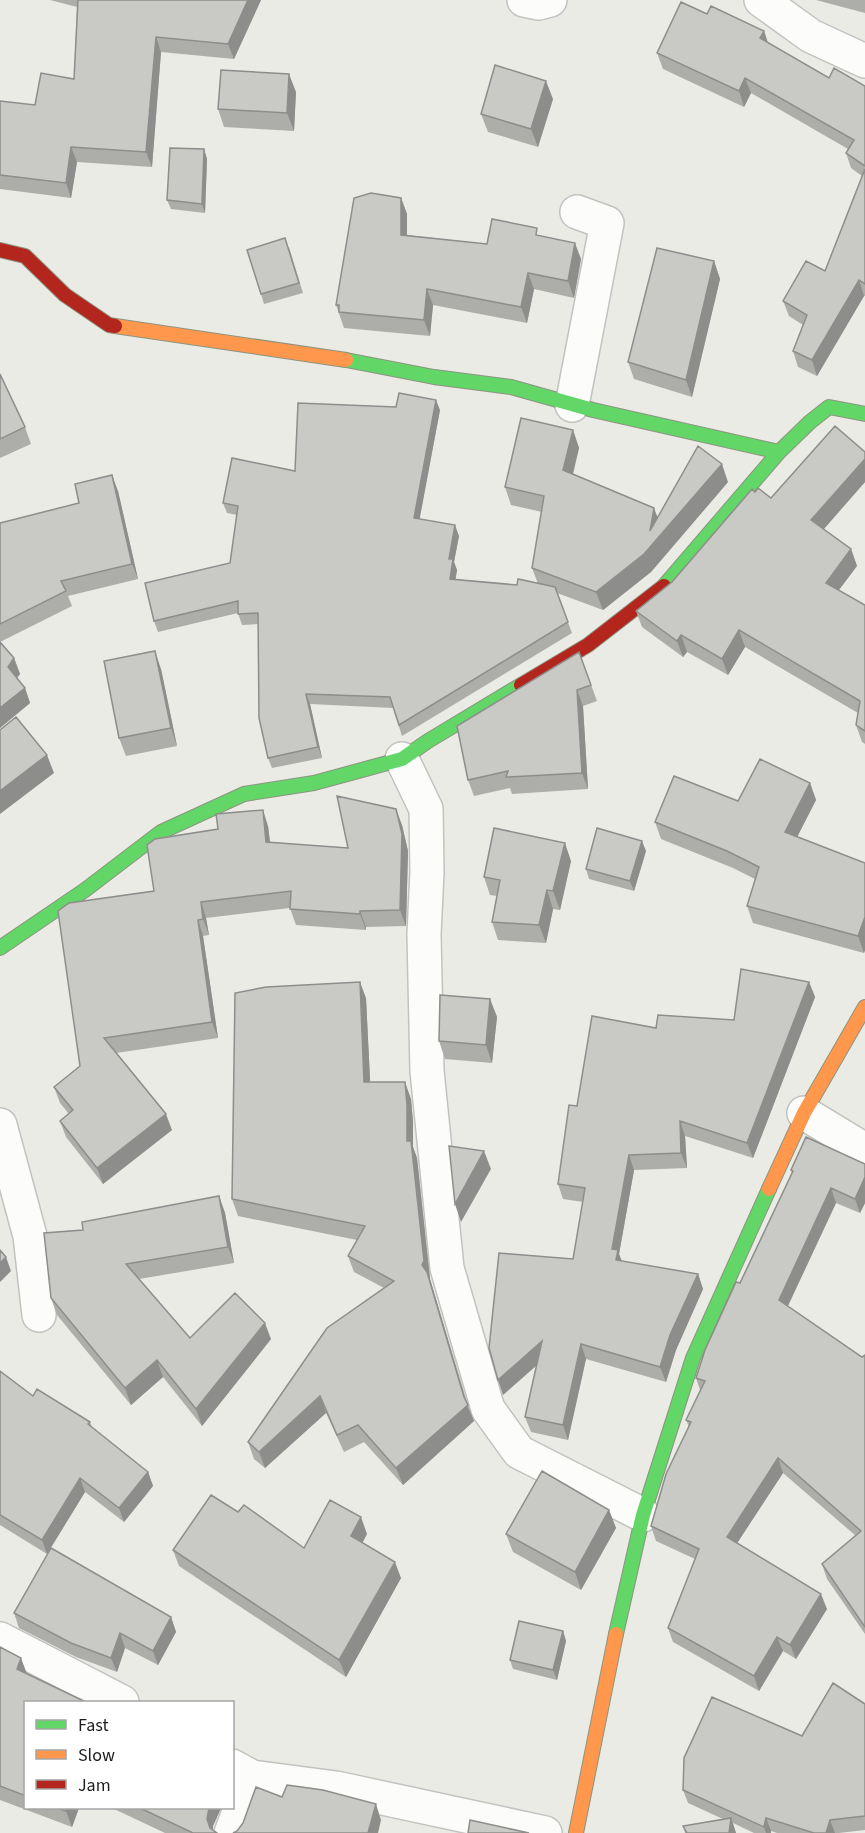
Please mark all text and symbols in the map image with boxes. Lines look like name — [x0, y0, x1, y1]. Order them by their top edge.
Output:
legend — [24, 1701, 234, 1809]
text: Fast — [78, 1713, 109, 1738]
text: Slow — [78, 1743, 115, 1768]
text: Jam — [78, 1773, 111, 1798]

